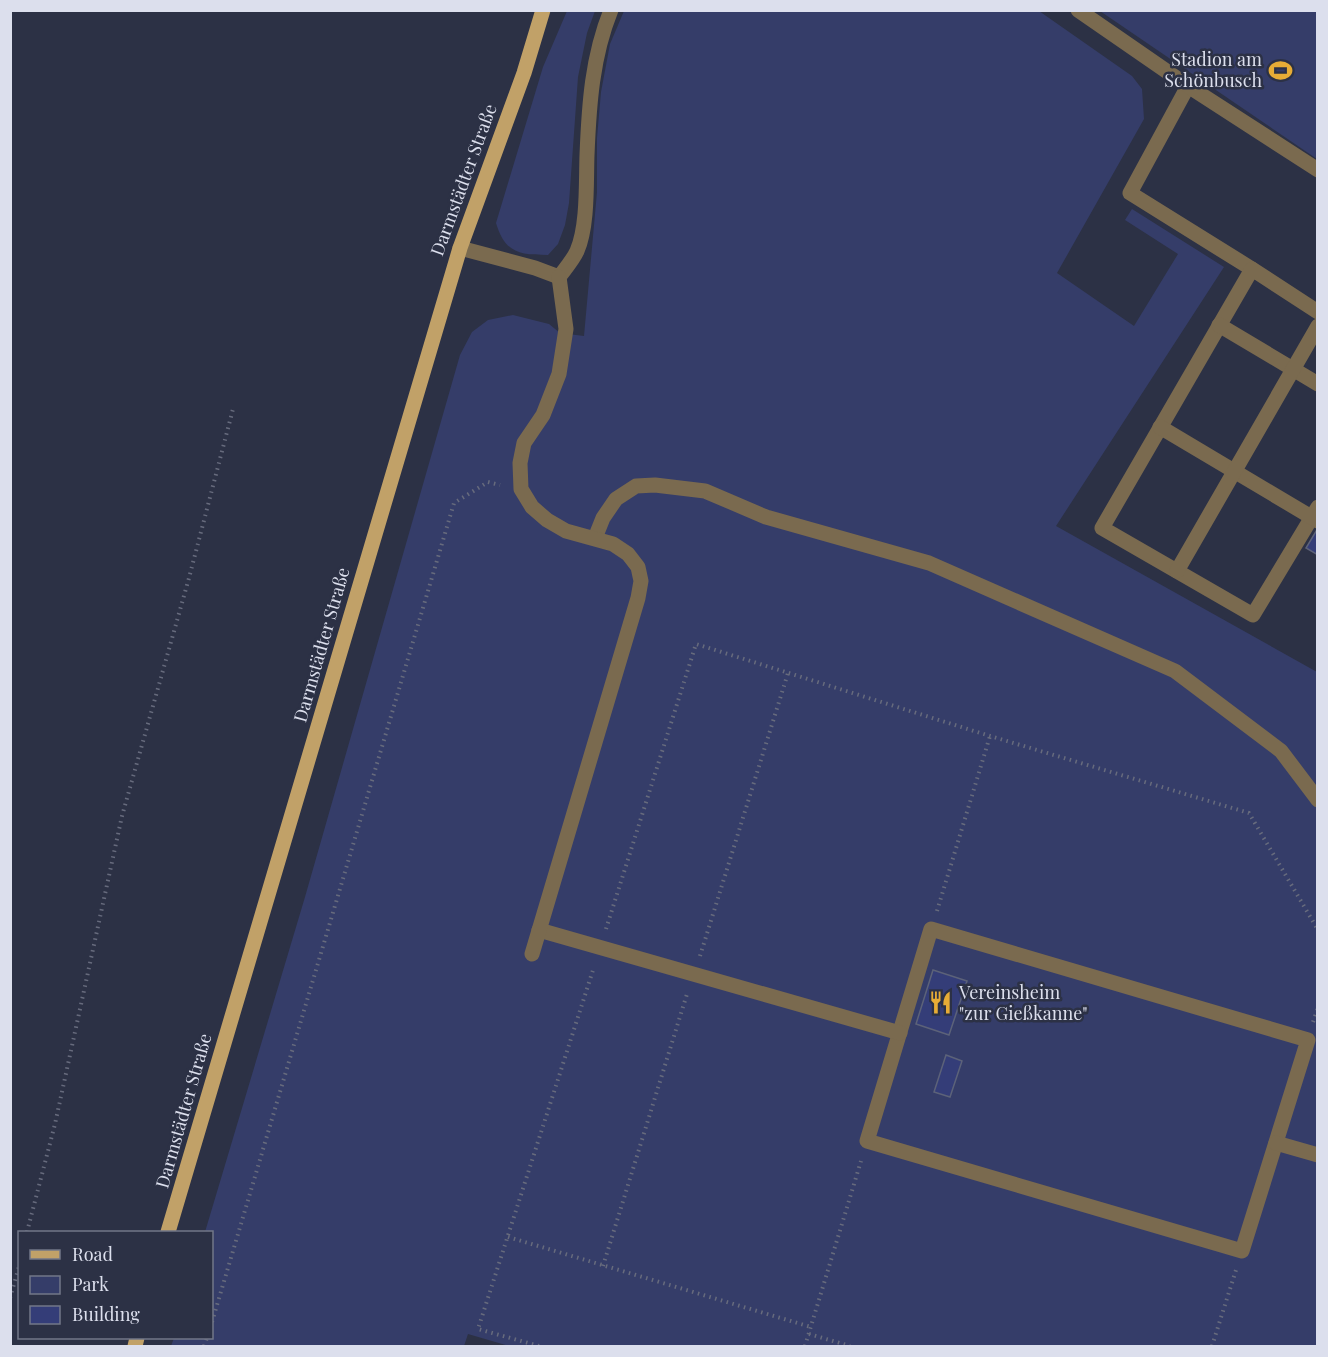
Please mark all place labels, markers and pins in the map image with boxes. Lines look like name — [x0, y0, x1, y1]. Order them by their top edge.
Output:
place label: Stadion am Schönbusch — [1164, 47, 1262, 92]
sports icon: Stadion am Schönbusch — [1267, 57, 1293, 83]
place label: Vereinsheim "zur Gießkanne" — [958, 980, 1088, 1025]
restaurant icon: Vereinsheim "zur Gießkanne" — [928, 990, 954, 1016]

